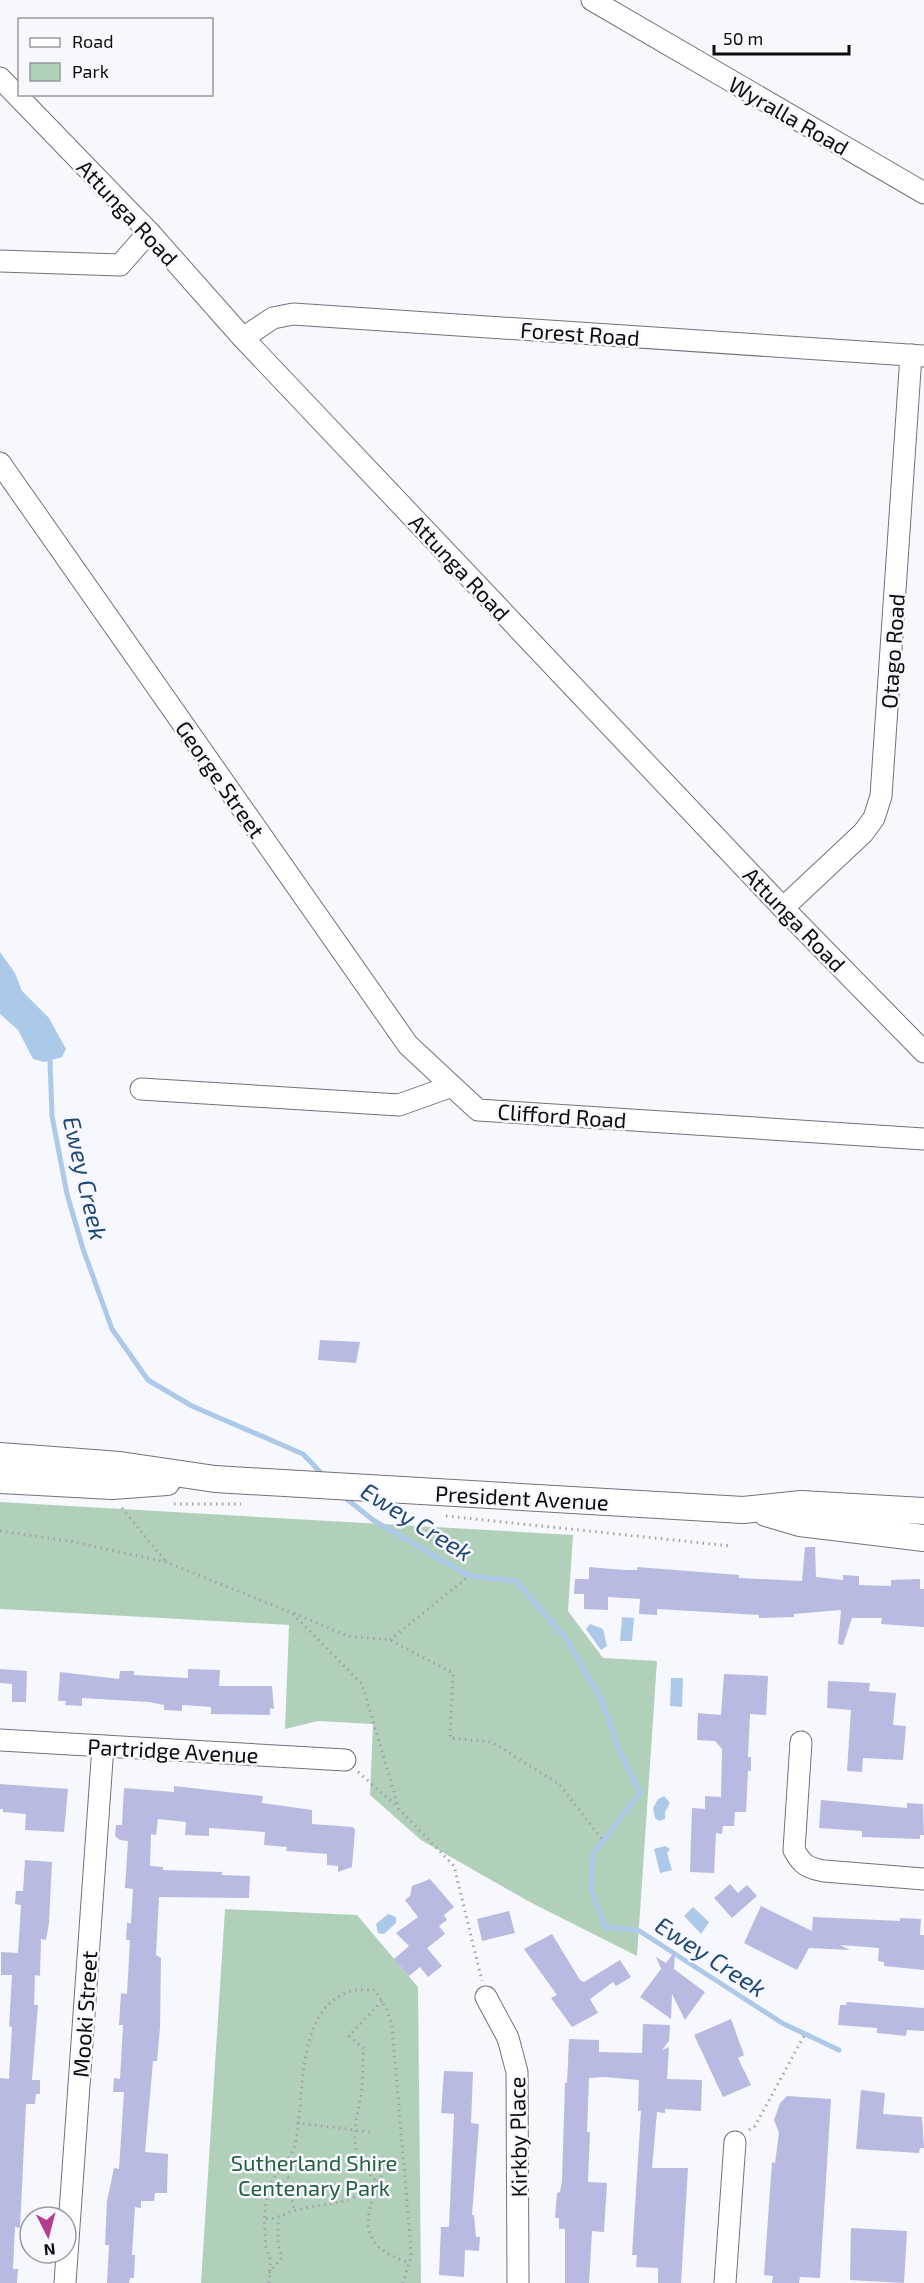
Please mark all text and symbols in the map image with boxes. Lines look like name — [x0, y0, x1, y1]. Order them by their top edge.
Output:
legend — [18, 18, 213, 96]
scale bar — [714, 18, 849, 56]
text: 50 m — [723, 27, 763, 49]
text: Road — [72, 30, 113, 52]
text: Park — [72, 60, 109, 82]
street label: Wyralla Road — [724, 70, 854, 160]
street label: Attunga Road — [72, 154, 184, 270]
street label: Forest Road — [519, 316, 641, 350]
street label: Attunga Road — [404, 509, 516, 625]
street label: Otago Road — [875, 593, 909, 709]
street label: George Street — [171, 715, 271, 843]
street label: Attunga Road — [739, 861, 851, 977]
street label: Clifford Road — [497, 1098, 627, 1132]
water label: Ewey Creek — [58, 1113, 114, 1243]
water label: Ewey Creek — [356, 1475, 478, 1567]
street label: President Avenue — [435, 1479, 609, 1515]
street label: Partridge Avenue — [87, 1733, 259, 1767]
water label: Ewey Creek — [650, 1909, 772, 2003]
street label: Mooki Street — [67, 1950, 101, 2078]
street label: Kirkby Place — [503, 2076, 531, 2198]
park label: Sutherland Shire Centenary Park — [231, 2149, 397, 2200]
north arrow — [18, 2205, 78, 2265]
text: N — [43, 2240, 56, 2260]

